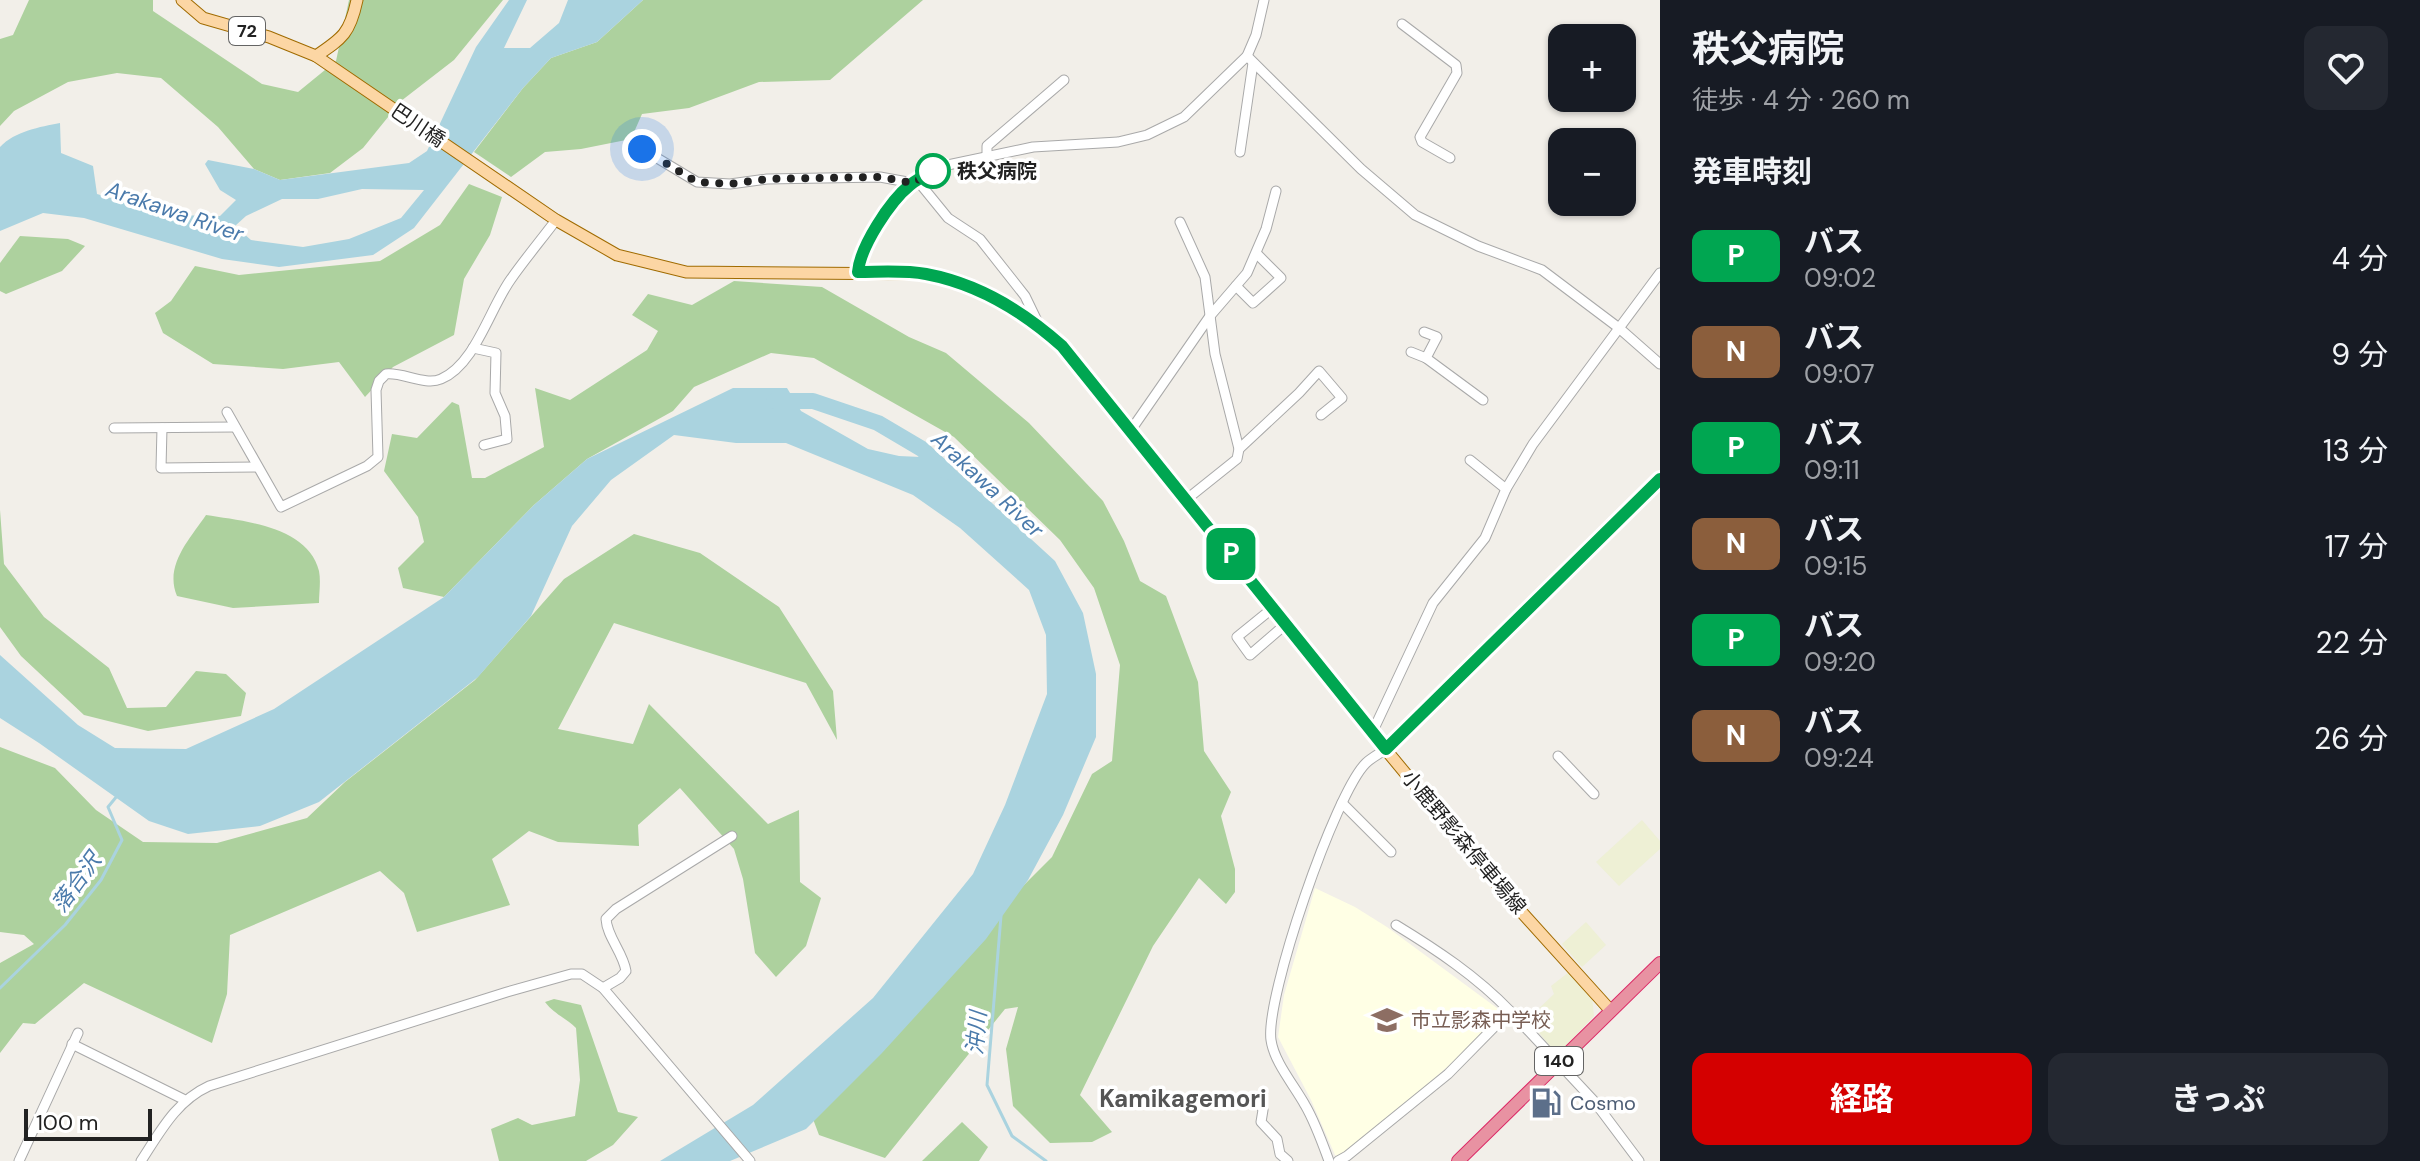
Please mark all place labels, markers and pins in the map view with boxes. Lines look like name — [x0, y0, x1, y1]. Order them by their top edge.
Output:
marker: 秩父病院 — [916, 154, 950, 188]
place label: 秩父病院 — [957, 158, 1037, 184]
school or university icon: 市立影森中学校 — [1370, 1003, 1404, 1037]
place label: 市立影森中学校 — [1411, 1007, 1551, 1033]
fuel station icon: Cosmo — [1529, 1086, 1563, 1120]
place label: Cosmo — [1570, 1090, 1636, 1116]

